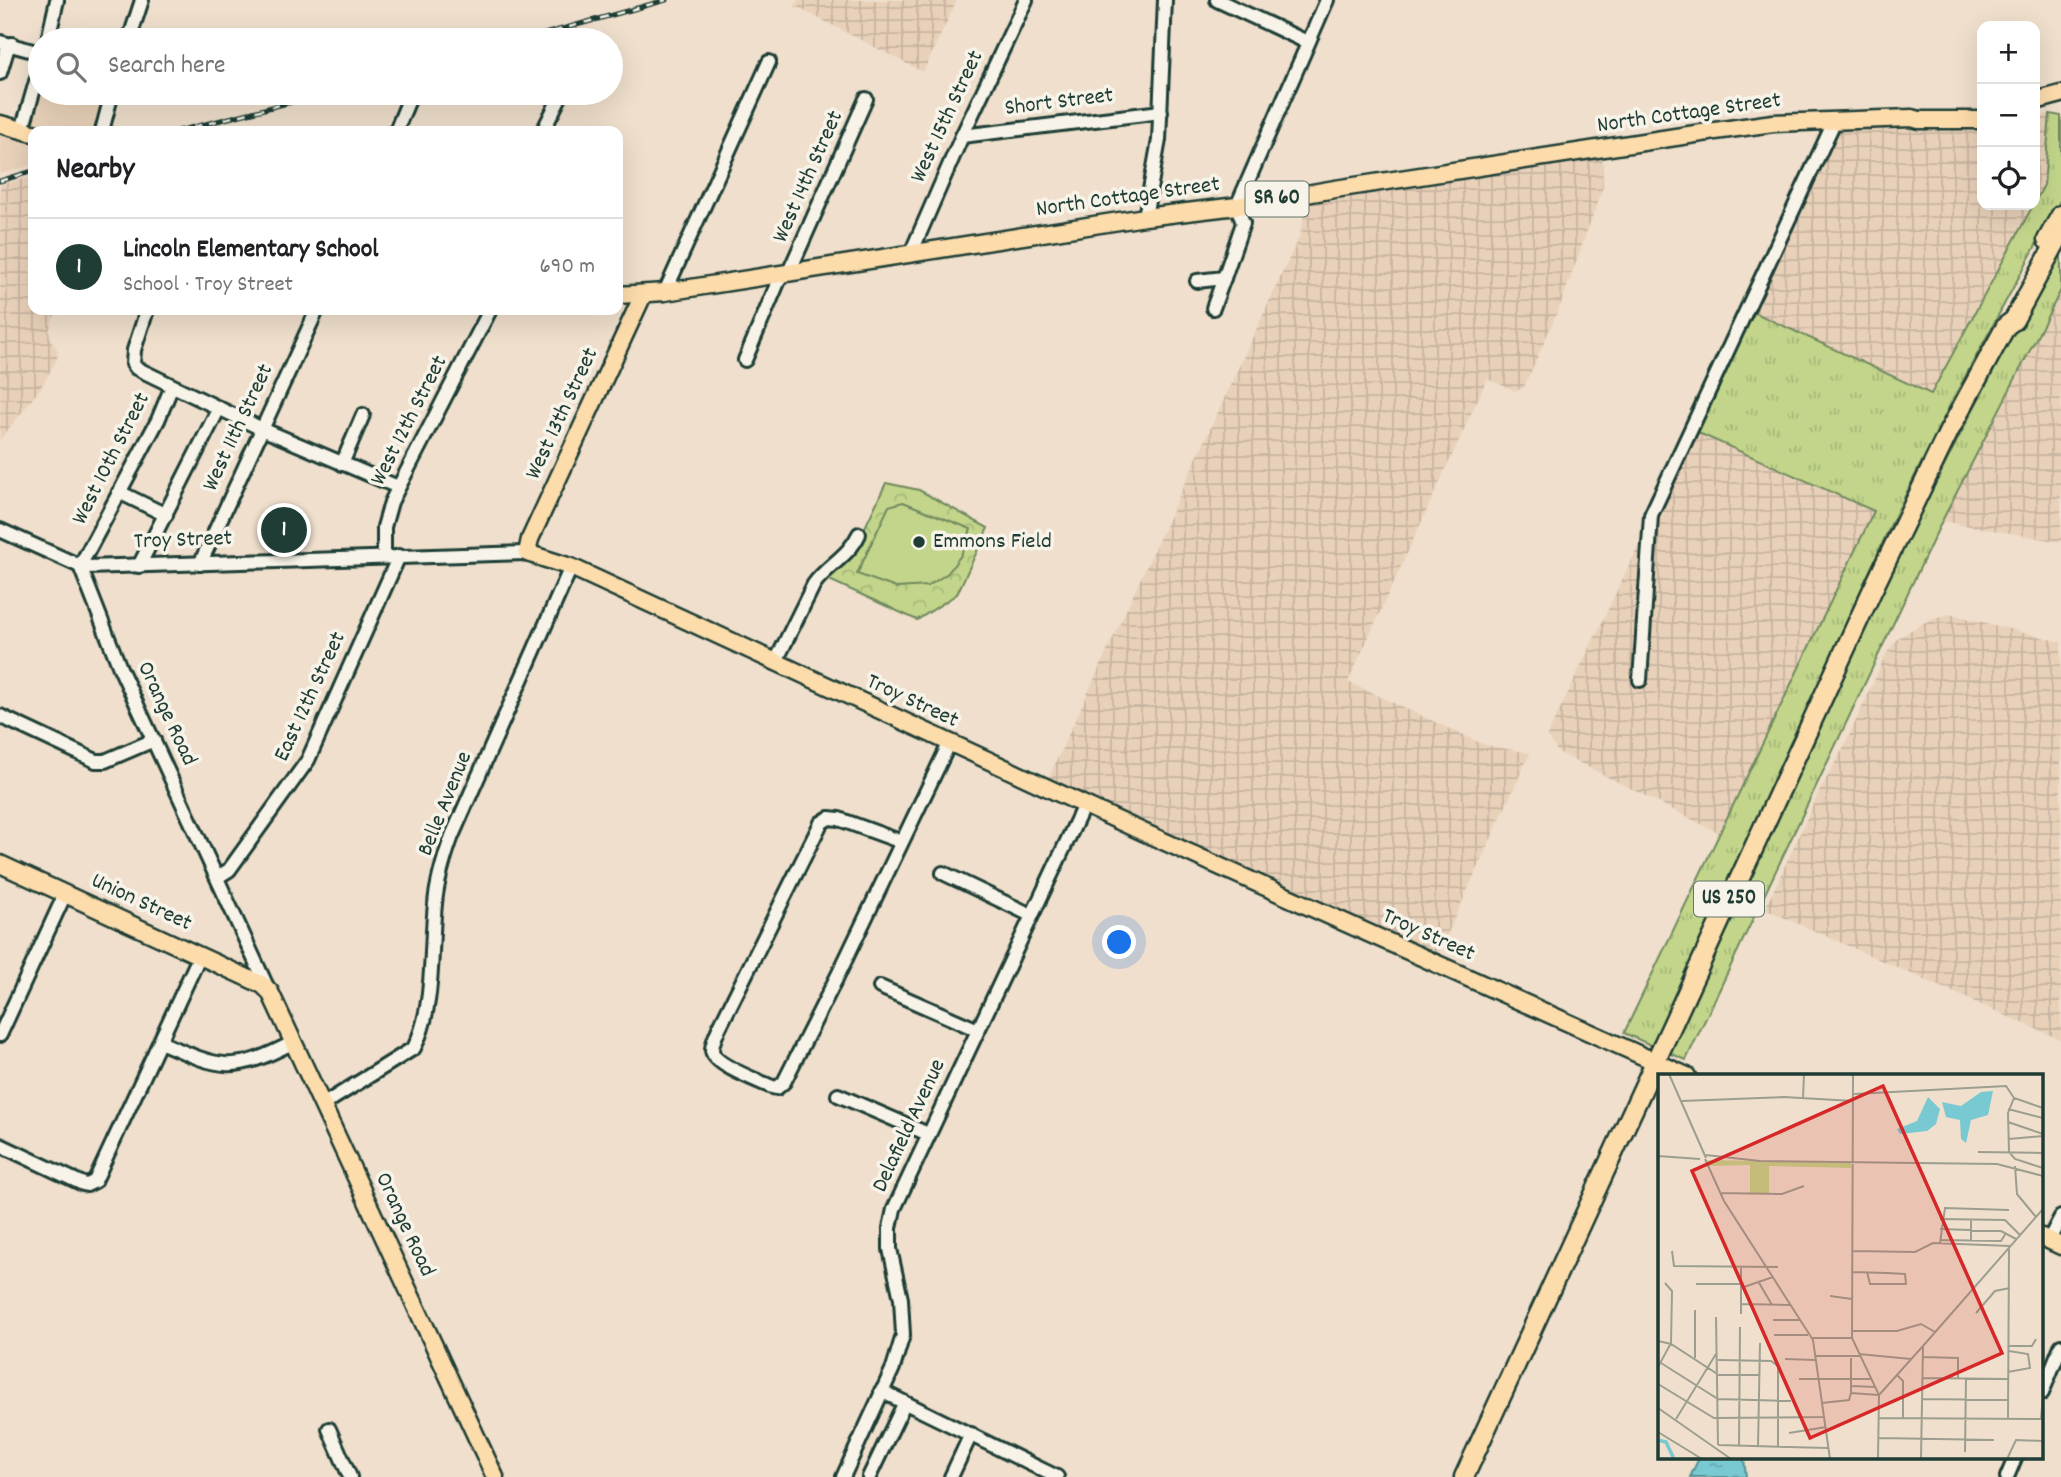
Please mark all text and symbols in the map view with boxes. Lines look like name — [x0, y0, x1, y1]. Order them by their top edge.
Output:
map controls — [1977, 21, 2040, 210]
button: + — [1977, 21, 2040, 84]
search box — [28, 28, 623, 105]
street label: West 15th Street — [903, 45, 993, 189]
icon: search — [52, 48, 90, 86]
text: Search here — [108, 48, 226, 85]
street label: Short Street — [1003, 80, 1115, 126]
button: − — [1977, 84, 2040, 147]
street label: North Cottage Street — [1595, 85, 1783, 143]
street label: West 14th Street — [765, 106, 853, 248]
button: locate — [1977, 147, 2040, 210]
text: Nearby — [56, 150, 134, 193]
street label: North Cottage Street — [1034, 169, 1222, 227]
road number: SR 60 — [1246, 182, 1308, 216]
text: Lincoln Elementary School — [123, 232, 378, 269]
text: 1 — [76, 251, 82, 284]
text: 690 m — [540, 251, 595, 284]
text: School · Troy Street — [123, 269, 293, 302]
street label: West 13th Street — [518, 343, 608, 485]
street label: West 12th Street — [363, 350, 457, 492]
street label: West 11th Street — [195, 359, 283, 497]
street label: West 10th Street — [64, 387, 160, 531]
pin: 1 — [261, 504, 307, 556]
street label: Troy Street — [133, 523, 233, 559]
place label: Emmons Field — [933, 526, 1052, 559]
marker: Emmons Field — [911, 534, 927, 550]
street label: East 12th Street — [266, 627, 356, 767]
street label: Orange Road — [127, 656, 205, 772]
street label: Troy Street — [860, 666, 964, 738]
street label: Belle Avenue — [410, 747, 482, 861]
street label: Union Street — [85, 865, 197, 941]
road number: US 250 — [1694, 881, 1764, 916]
street label: Troy Street — [1376, 901, 1480, 971]
your location — [1102, 925, 1136, 959]
street label: Delafield Avenue — [865, 1054, 955, 1198]
inset map — [1658, 1074, 2044, 1460]
street label: Orange Road — [365, 1167, 443, 1283]

